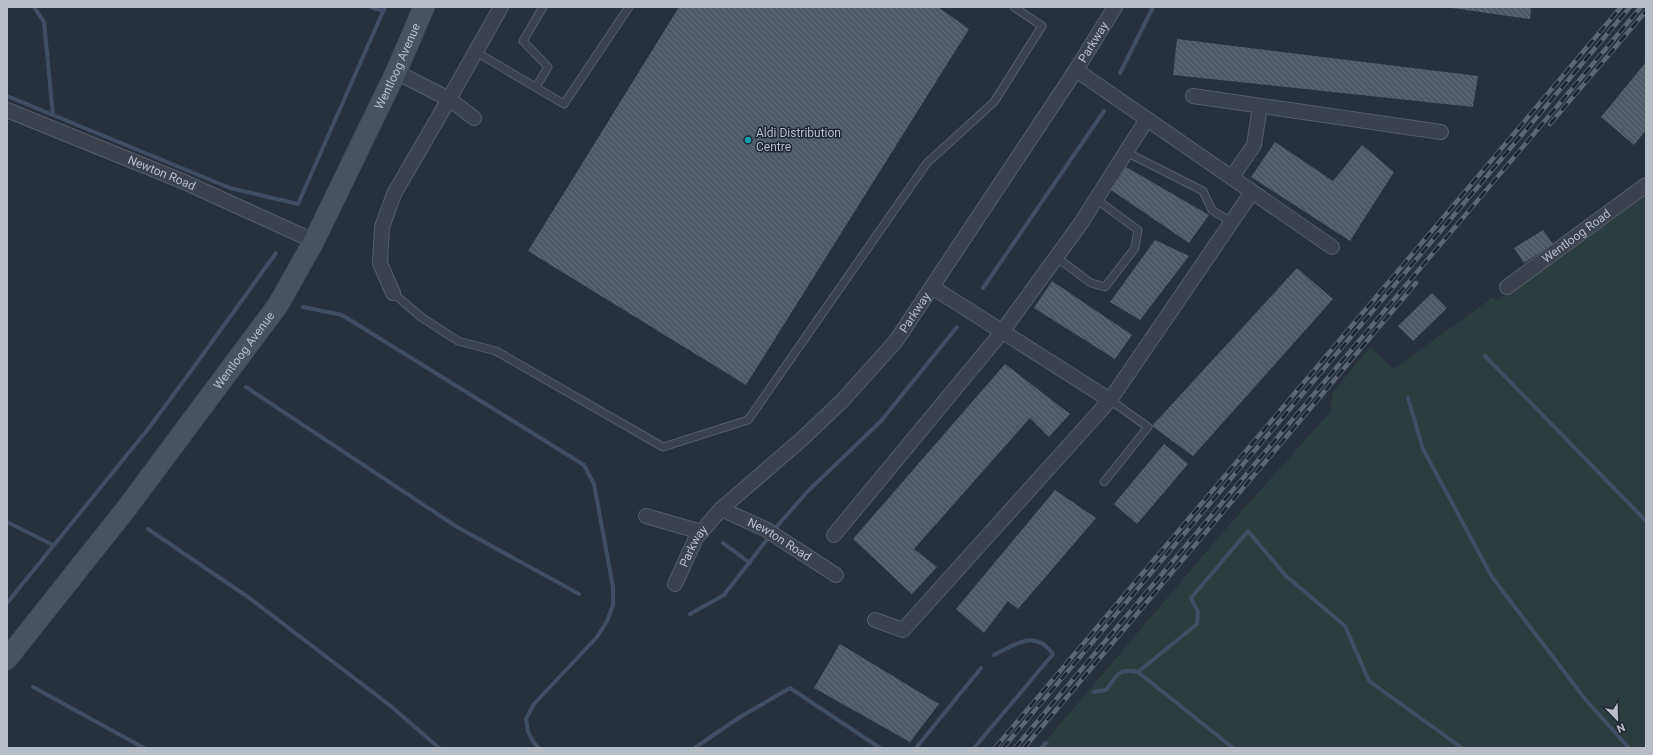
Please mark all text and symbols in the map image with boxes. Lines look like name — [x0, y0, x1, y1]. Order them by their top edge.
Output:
street label: Parkway — [1075, 19, 1111, 65]
street label: Wentloog Avenue — [372, 21, 423, 112]
place label: Aldi Distribution Centre — [756, 126, 841, 154]
marker: Aldi Distribution Centre — [743, 135, 753, 145]
street label: Newton Road — [126, 153, 198, 193]
street label: Wentloog Road — [1539, 206, 1613, 266]
street label: Parkway — [897, 289, 933, 335]
street label: Wentloog Avenue — [211, 309, 277, 392]
street label: Newton Road — [745, 515, 814, 564]
street label: Parkway — [677, 522, 711, 569]
north arrow — [1597, 699, 1637, 739]
text: N — [1614, 720, 1627, 735]

